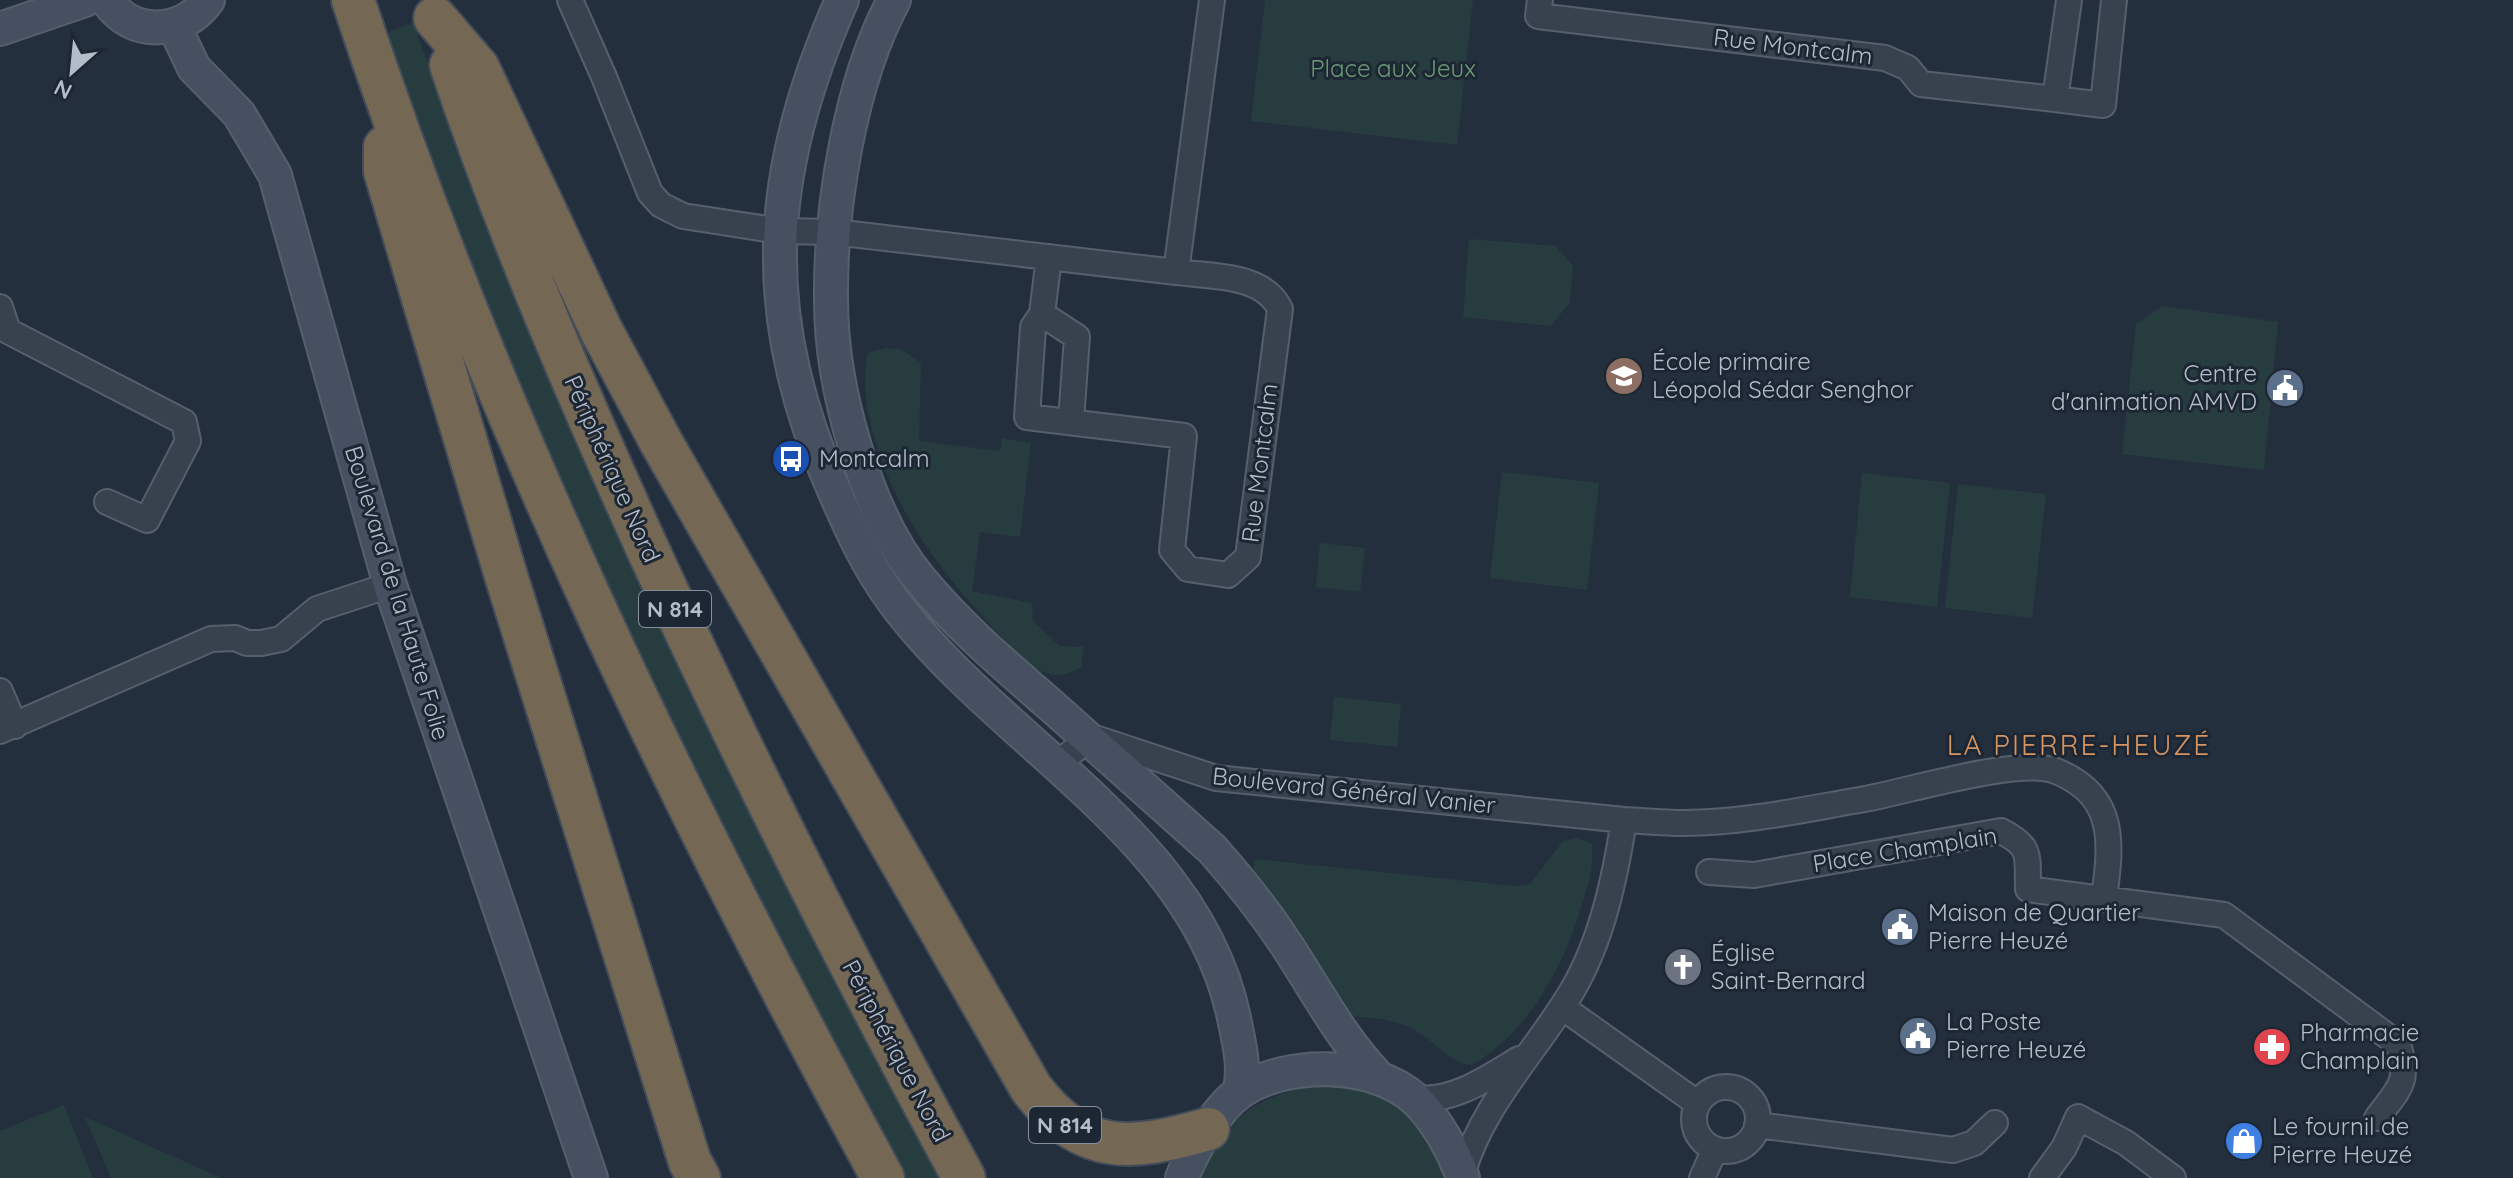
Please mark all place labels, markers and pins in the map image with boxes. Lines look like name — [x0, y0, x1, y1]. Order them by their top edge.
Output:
place label: École primaire Léopold Sédar Senghor — [1652, 346, 1913, 404]
school or university icon: École primaire Léopold Sédar Senghor — [1603, 355, 1645, 397]
place label: Centre d'animation AMVD — [2051, 358, 2257, 416]
public building icon: Centre d'animation AMVD — [2264, 367, 2306, 409]
bus stop icon: Montcalm — [770, 438, 812, 480]
place label: Montcalm — [819, 443, 930, 473]
place label: Maison de Quartier Pierre Heuzé — [1928, 897, 2140, 955]
public building icon: Maison de Quartier Pierre Heuzé — [1879, 906, 1921, 948]
place label: Église Saint-Bernard — [1711, 937, 1866, 995]
church icon: Église Saint-Bernard — [1662, 946, 1704, 988]
place label: La Poste Pierre Heuzé — [1946, 1006, 2086, 1064]
public building icon: La Poste Pierre Heuzé — [1897, 1015, 1939, 1057]
place label: Pharmacie Champlain — [2300, 1017, 2419, 1075]
pharmacy icon: Pharmacie Champlain — [2251, 1026, 2293, 1068]
place label: Le fournil de Pierre Heuzé — [2272, 1111, 2412, 1169]
shop icon: Le fournil de Pierre Heuzé — [2223, 1120, 2265, 1162]

